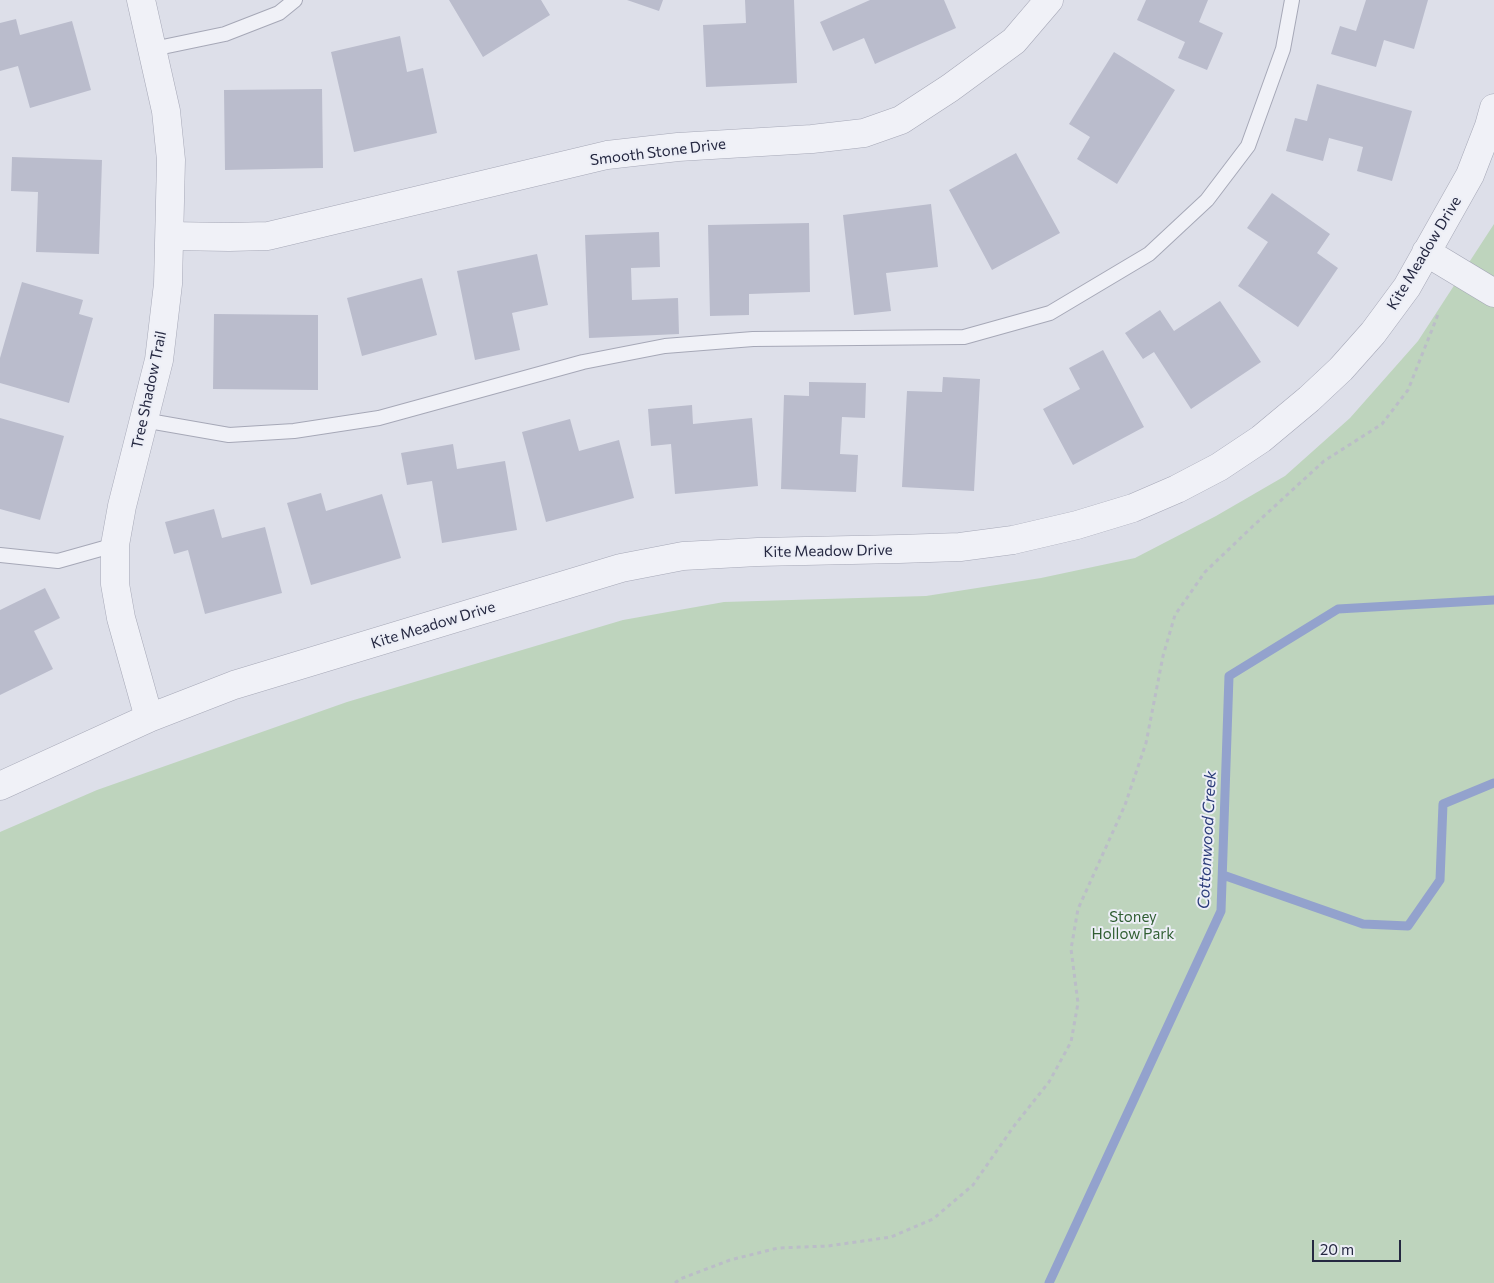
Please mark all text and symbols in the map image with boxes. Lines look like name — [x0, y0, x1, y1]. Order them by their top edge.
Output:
street label: Smooth Stone Drive — [589, 135, 727, 169]
street label: Kite Meadow Drive — [1383, 193, 1465, 313]
street label: Tree Shadow Trail — [128, 329, 170, 451]
street label: Kite Meadow Drive — [763, 541, 893, 561]
street label: Kite Meadow Drive — [369, 597, 497, 653]
water label: Cottonwood Creek — [1194, 770, 1220, 910]
park label: Stoney Hollow Park — [1092, 908, 1174, 943]
scale bar — [1314, 1230, 1403, 1262]
text: 20 m — [1320, 1240, 1354, 1258]

